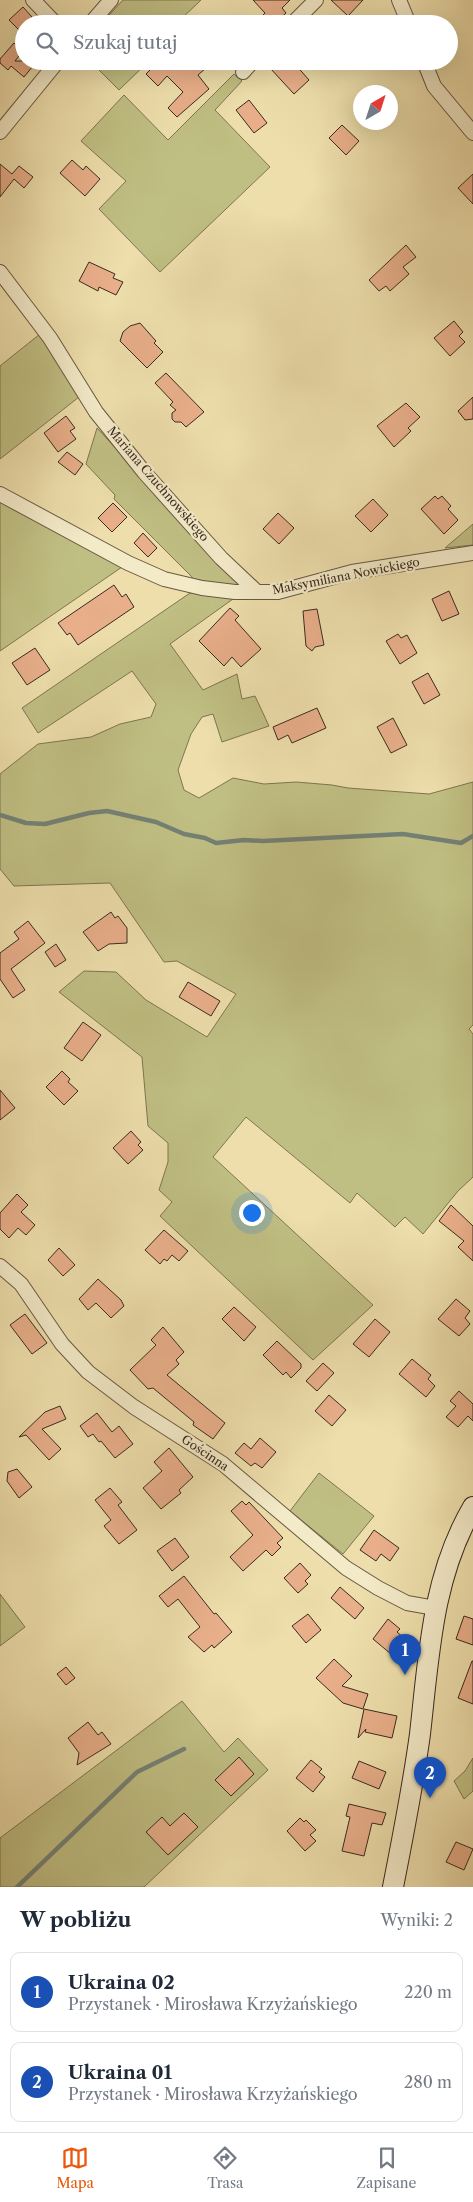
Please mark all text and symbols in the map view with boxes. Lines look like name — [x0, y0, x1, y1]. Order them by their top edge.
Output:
search box — [15, 15, 458, 70]
icon: search — [33, 29, 61, 57]
text: Szukaj tutaj — [73, 31, 177, 54]
north arrow — [353, 85, 398, 130]
street label: Mariana Czuchnowskiego — [104, 423, 212, 544]
street label: Maksymiliana Nowickiego — [271, 554, 421, 597]
your location — [239, 1200, 265, 1226]
street label: Gościnna — [179, 1431, 232, 1474]
pin: 1 — [389, 1634, 421, 1675]
pin: 2 — [414, 1757, 446, 1798]
text: W pobliżu — [20, 1907, 131, 1932]
text: Wyniki: 2 — [380, 1910, 453, 1930]
text: Ukraina 02 — [68, 1971, 175, 1994]
text: 1 — [33, 1982, 41, 2002]
text: 220 m — [404, 1982, 452, 2002]
text: Przystanek · Mirosława Krzyżańskiego — [68, 1994, 358, 2014]
text: Ukraina 01 — [68, 2061, 172, 2084]
text: 2 — [32, 2072, 42, 2092]
text: 280 m — [404, 2072, 452, 2092]
text: Przystanek · Mirosława Krzyżańskiego — [68, 2084, 358, 2104]
tab: Mapa — [57, 2144, 94, 2192]
tab: Trasa — [207, 2144, 243, 2192]
tab: Zapisane — [357, 2144, 416, 2192]

